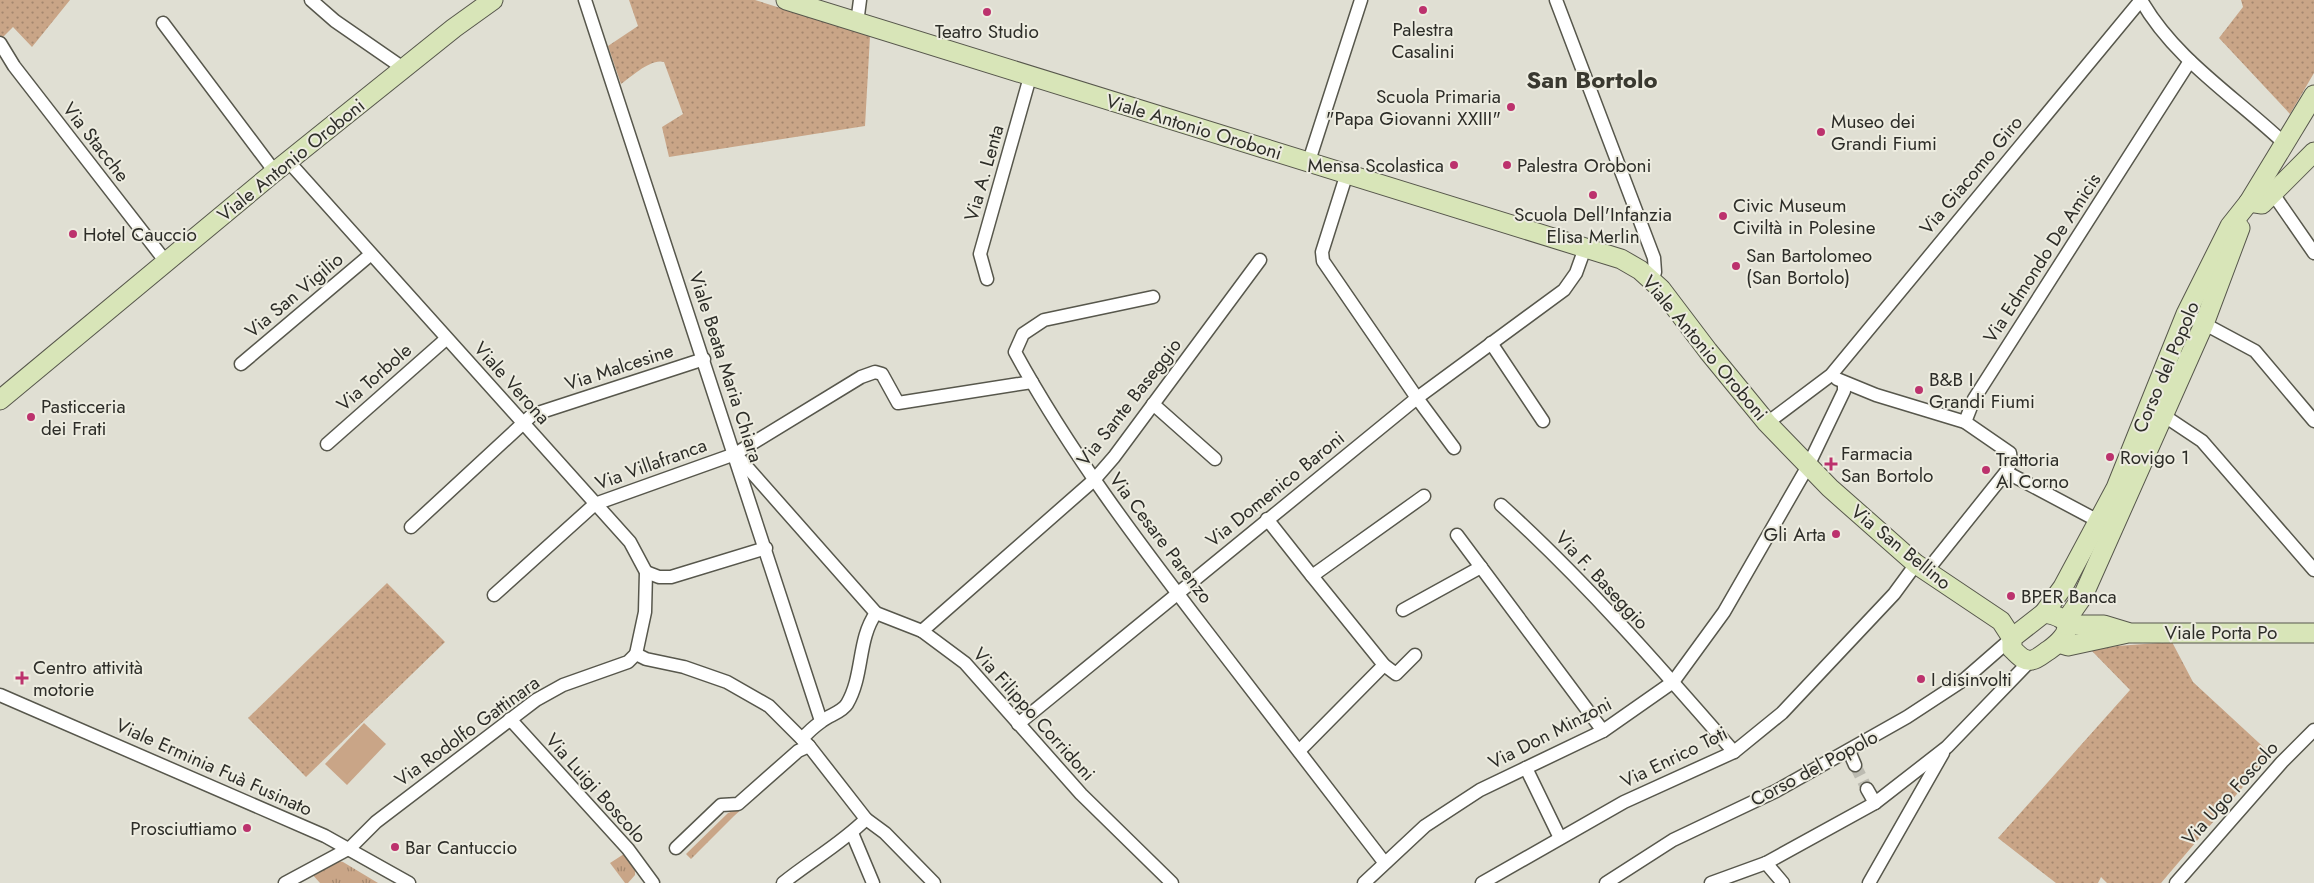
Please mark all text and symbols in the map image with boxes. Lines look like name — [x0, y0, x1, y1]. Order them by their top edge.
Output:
marker: Palestra Casalini — [1417, 4, 1429, 16]
marker: Teatro Studio — [981, 6, 993, 18]
place label: Palestra Casalini — [1391, 16, 1455, 65]
place label: Teatro Studio — [935, 18, 1039, 45]
district label: San Bortolo — [1526, 62, 1658, 97]
place label: Scuola Primaria "Papa Giovanni XXIII" — [1326, 83, 1501, 132]
street label: Viale Antonio Oroboni — [1103, 87, 1285, 167]
street label: Viale Antonio Oroboni — [212, 92, 370, 228]
street label: Via Stacche — [56, 97, 136, 188]
marker: Scuola Primaria "Papa Giovanni XXIII" — [1505, 101, 1517, 113]
place label: Museo dei Grandi Fiumi — [1831, 108, 1937, 157]
street label: Via Giacomo Giro — [1913, 110, 2029, 240]
street label: Via A. Lenta — [957, 122, 1011, 224]
marker: Museo dei Grandi Fiumi — [1815, 126, 1827, 138]
place label: Mensa Scolastica — [1308, 152, 1444, 179]
place label: Palestra Oroboni — [1517, 152, 1651, 179]
marker: Mensa Scolastica — [1448, 159, 1460, 171]
marker: Palestra Oroboni — [1501, 159, 1513, 171]
street label: Via Edmondo De Amicis — [1977, 167, 2107, 348]
marker: Scuola Dell'Infanzia Elisa Merlin — [1587, 189, 1599, 201]
place label: Civic Museum Civiltà in Polesine — [1733, 192, 1876, 241]
place label: Scuola Dell'Infanzia Elisa Merlin — [1514, 201, 1672, 250]
marker: Civic Museum Civiltà in Polesine — [1717, 210, 1729, 222]
place label: Hotel Cauccio — [83, 221, 197, 248]
marker: Hotel Cauccio — [67, 228, 79, 240]
place label: San Bartolomeo (San Bortolo) — [1746, 242, 1872, 291]
street label: Via San Vigilio — [239, 246, 349, 344]
marker: San Bartolomeo (San Bortolo) — [1730, 260, 1742, 272]
street label: Viale Beata Maria Chiara — [682, 268, 770, 466]
street label: Viale Antonio Oroboni — [1636, 269, 1774, 427]
street label: Corso del Popolo — [2126, 297, 2206, 437]
street label: Via Sante Baseggio — [1070, 332, 1188, 472]
street label: Viale Verona — [468, 336, 556, 430]
street label: Via Torbole — [331, 337, 418, 417]
street label: Via Malcesine — [561, 337, 677, 397]
place label: B&B I Grandi Fiumi — [1929, 366, 2035, 415]
marker: B&B I Grandi Fiumi — [1913, 384, 1925, 396]
place label: Pasticceria dei Frati — [41, 393, 126, 442]
marker: Pasticceria dei Frati — [25, 411, 37, 423]
street label: Via Domenico Baroni — [1200, 425, 1350, 553]
street label: Via Villafranca — [591, 431, 711, 497]
place label: Farmacia San Bortolo — [1841, 440, 1933, 489]
place label: Rovigo 1 — [2120, 444, 2189, 471]
place label: Trattoria Al Corno — [1996, 446, 2069, 495]
marker: Rovigo 1 — [2104, 451, 2116, 463]
marker: Farmacia San Bortolo — [1825, 458, 1837, 470]
marker: Trattoria Al Corno — [1980, 464, 1992, 476]
street label: Via Cesare Parenzo — [1103, 467, 1219, 609]
street label: Via San Bellino — [1845, 498, 1957, 596]
place label: Gli Arta — [1764, 521, 1826, 548]
street label: Via F. Baseggio — [1549, 525, 1655, 635]
marker: Gli Arta — [1830, 528, 1842, 540]
place label: BPER Banca — [2021, 583, 2117, 610]
marker: BPER Banca — [2005, 590, 2017, 602]
street label: Viale Porta Po — [2165, 619, 2277, 646]
street label: Via Filippo Corridoni — [967, 641, 1101, 787]
place label: Centro attività motorie — [33, 654, 143, 703]
place label: I disinvolti — [1931, 666, 2012, 693]
street label: Via Rodolfo Gattinara — [389, 669, 545, 793]
marker: Centro attività motorie — [15, 671, 29, 685]
marker: I disinvolti — [1915, 673, 1927, 685]
street label: Via Don Minzoni — [1484, 690, 1616, 776]
street label: Viale Erminia Fuà Fusinato — [111, 711, 317, 823]
street label: Via Enrico Toti — [1616, 719, 1732, 795]
street label: Corso del Popolo — [1746, 723, 1882, 813]
street label: Via Luigi Boscolo — [539, 727, 653, 849]
street label: Via Ugo Foscolo — [2176, 735, 2284, 851]
place label: Prosciuttiamo — [130, 815, 237, 842]
marker: Prosciuttiamo — [241, 822, 253, 834]
place label: Bar Cantuccio — [405, 834, 517, 861]
marker: Bar Cantuccio — [389, 841, 401, 853]

